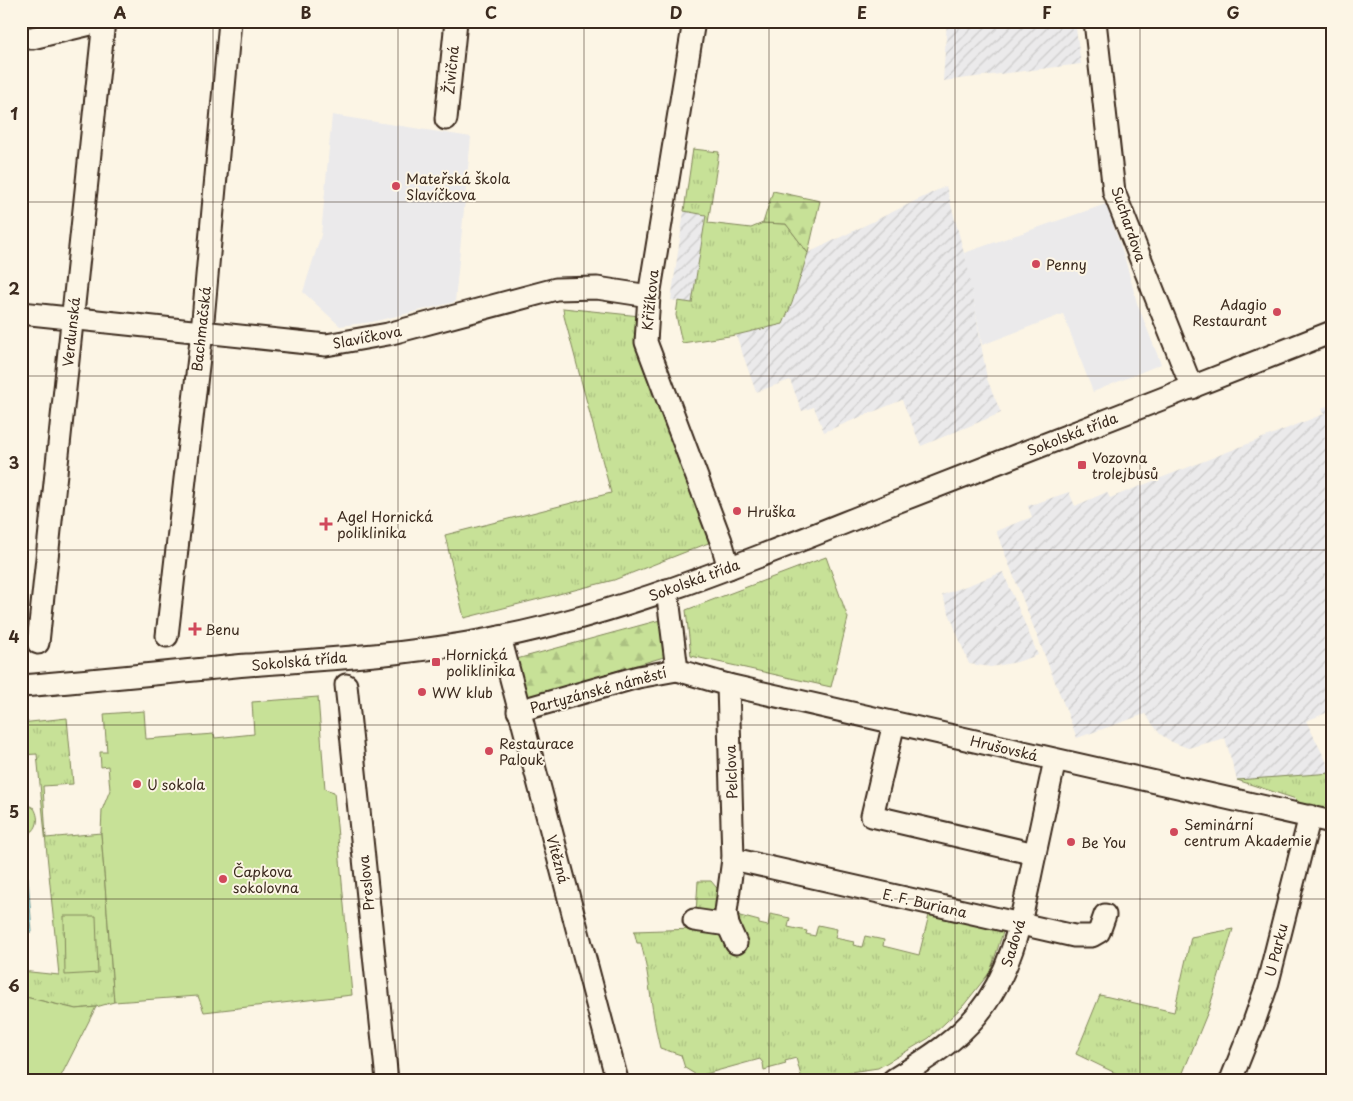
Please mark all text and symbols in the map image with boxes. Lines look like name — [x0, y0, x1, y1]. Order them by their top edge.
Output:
text: A — [114, 0, 127, 24]
text: B — [301, 0, 312, 24]
text: C — [485, 0, 497, 24]
text: D — [670, 0, 682, 24]
text: E — [857, 0, 867, 24]
text: F — [1042, 0, 1052, 24]
text: G — [1226, 0, 1240, 24]
street label: Živičná — [438, 44, 464, 95]
text: 1 — [10, 101, 18, 125]
place label: Mateřská škola Slavíčkova — [406, 168, 510, 205]
marker: Mateřská škola Slavíčkova — [390, 180, 402, 192]
street label: Suchardova — [1106, 183, 1152, 265]
place label: Penny — [1046, 254, 1087, 275]
marker: Penny — [1030, 258, 1042, 270]
street label: Křižíkova — [636, 268, 664, 332]
text: 2 — [8, 276, 20, 300]
street label: Bachmačská — [186, 285, 216, 373]
place label: Adagio Restaurant — [1192, 294, 1267, 331]
street label: Verdunská — [57, 296, 85, 368]
marker: Adagio Restaurant — [1271, 306, 1283, 318]
street label: Slavíčkova — [331, 320, 404, 354]
street label: Sokolská třída — [1024, 407, 1121, 461]
place label: Vozovna trolejbusů — [1092, 447, 1158, 484]
text: 3 — [9, 450, 19, 474]
marker: Vozovna trolejbusů — [1076, 459, 1088, 471]
place label: Hruška — [747, 501, 796, 522]
marker: Hruška — [731, 505, 743, 517]
place label: Agel Hornická poliklinika — [337, 506, 433, 543]
marker: Agel Hornická poliklinika — [319, 517, 333, 531]
street label: Sokolská třída — [645, 554, 743, 606]
place label: Benu — [205, 619, 240, 640]
marker: Benu — [189, 623, 201, 635]
text: 4 — [9, 624, 20, 648]
place label: Hornická poliklinika — [446, 644, 516, 681]
street label: Sokolská třída — [250, 646, 348, 676]
marker: Hornická poliklinika — [430, 656, 442, 668]
street label: Partyzánské náměstí — [527, 662, 669, 718]
place label: WW klub — [432, 682, 493, 703]
marker: WW klub — [416, 686, 428, 698]
street label: Hrušovská — [968, 730, 1040, 766]
place label: Restaurace Palouk — [499, 733, 574, 770]
street label: Pelclova — [720, 744, 742, 800]
marker: Restaurace Palouk — [483, 745, 495, 757]
place label: U sokola — [147, 774, 205, 795]
marker: U sokola — [131, 778, 143, 790]
text: 5 — [9, 799, 19, 823]
place label: Seminární centrum Akademie — [1184, 814, 1312, 851]
marker: Seminární centrum Akademie — [1168, 826, 1180, 838]
street label: Vítězná — [541, 832, 575, 886]
place label: Be You — [1081, 832, 1126, 853]
marker: Be You — [1065, 836, 1077, 848]
street label: Preslova — [353, 854, 379, 912]
place label: Čapkova sokolovna — [233, 861, 299, 898]
marker: Čapkova sokolovna — [217, 873, 229, 885]
street label: E. F. Buriana — [881, 883, 969, 923]
street label: Sadová — [996, 916, 1030, 969]
street label: U Parku — [1259, 921, 1293, 979]
text: 6 — [8, 973, 20, 997]

